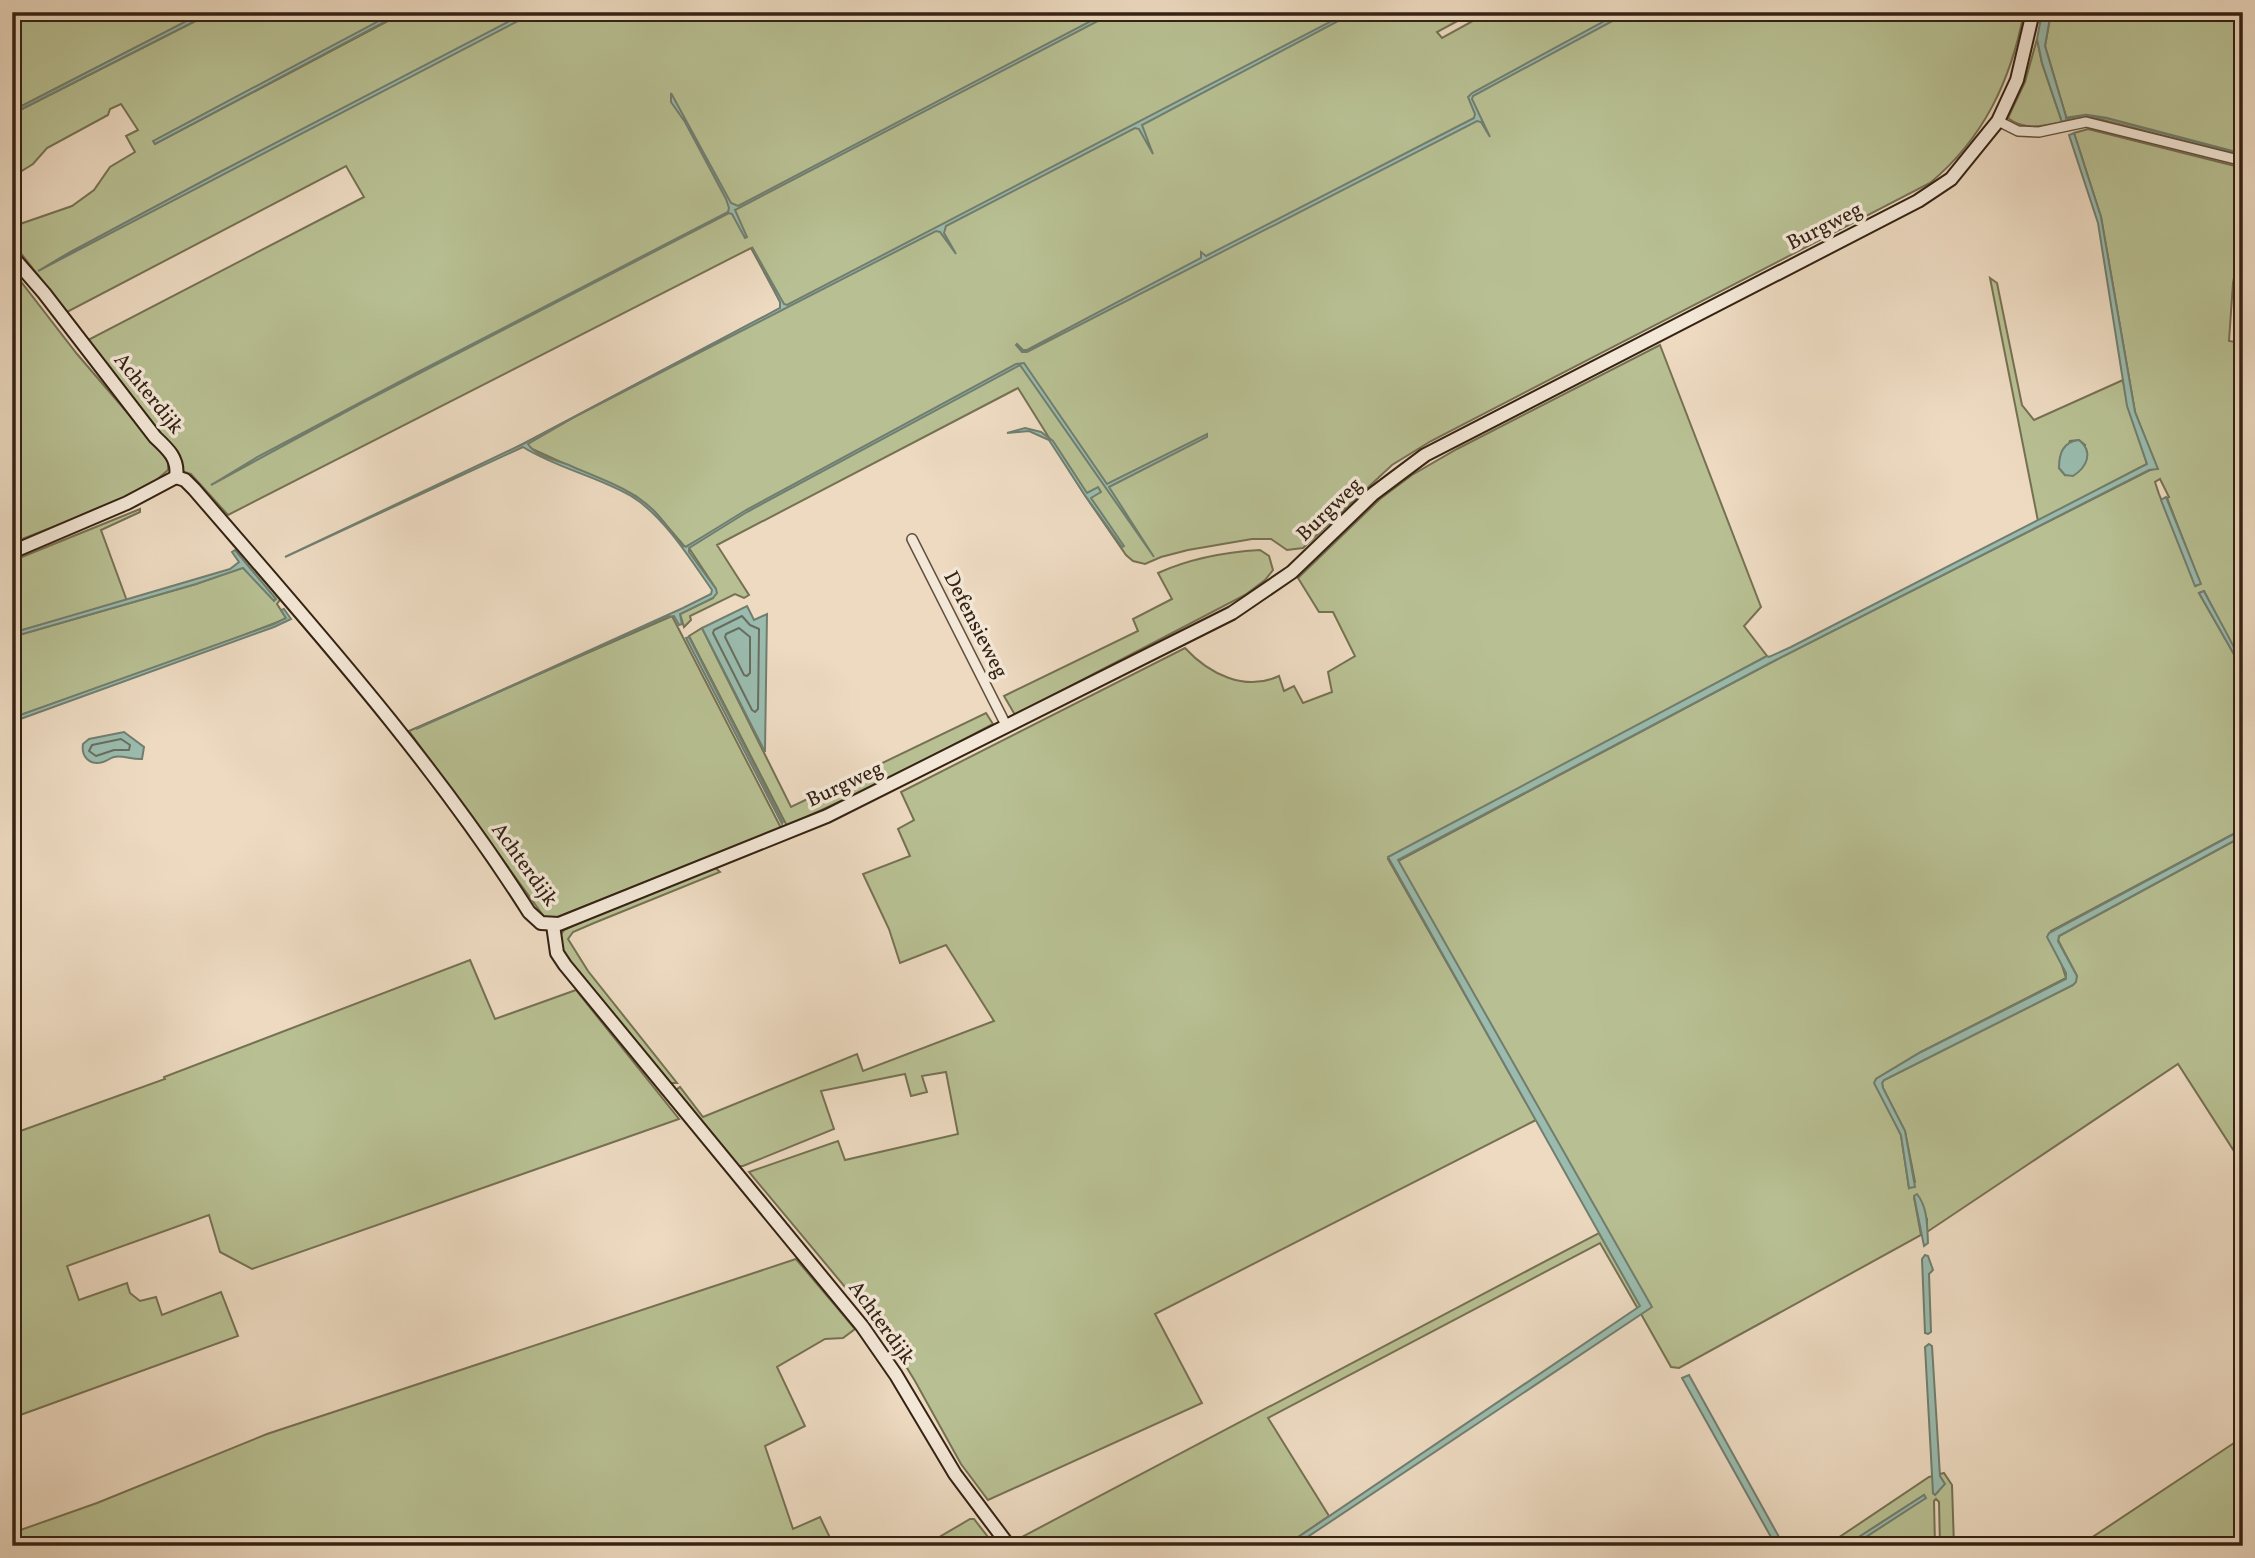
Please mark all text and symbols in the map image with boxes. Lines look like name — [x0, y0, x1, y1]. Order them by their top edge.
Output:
street label: Burgweg — [1782, 196, 1868, 258]
street label: Achterdijk — [106, 347, 190, 441]
street label: Burgweg — [1291, 471, 1369, 549]
street label: Defensieweg — [936, 566, 1014, 684]
street label: Burgweg — [802, 755, 888, 815]
street label: Achterdijk — [484, 817, 565, 913]
street label: Achterdijk — [841, 1275, 922, 1371]

